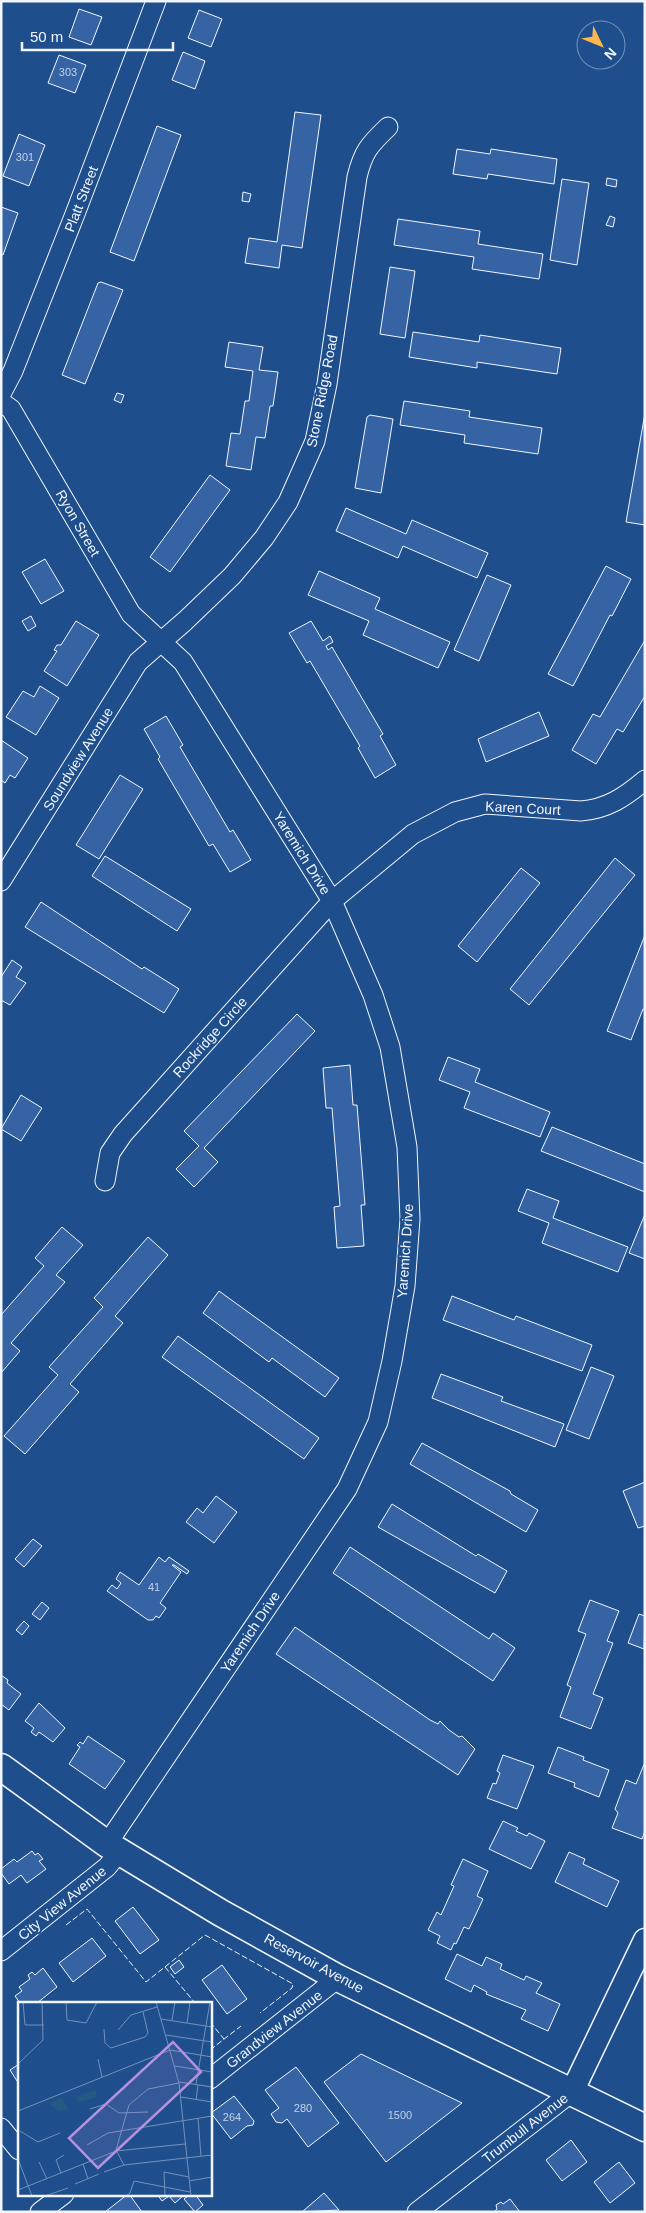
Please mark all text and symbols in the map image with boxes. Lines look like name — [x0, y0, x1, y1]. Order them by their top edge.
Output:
scale bar — [22, 20, 174, 52]
north arrow — [576, 20, 626, 70]
text: 50 m — [30, 28, 63, 45]
text: N — [601, 45, 620, 63]
house number: 303 — [59, 66, 77, 78]
house number: 301 — [16, 151, 34, 163]
street label: Platt Street — [61, 164, 101, 234]
street label: Stone Ridge Road — [303, 333, 341, 449]
street label: Ryon Street — [53, 487, 103, 559]
street label: Soundview Avenue — [40, 704, 116, 814]
street label: Karen Court — [485, 798, 561, 818]
street label: Yaremich Drive — [270, 809, 334, 898]
street label: Rockridge Circle — [170, 993, 250, 1081]
street label: Yaremich Drive — [394, 1203, 416, 1299]
house number: 41 — [148, 1581, 160, 1593]
street label: Yaremich Drive — [217, 1588, 283, 1676]
street label: City View Avenue — [15, 1863, 109, 1943]
street label: Reservoir Avenue — [262, 1930, 367, 1996]
street label: Grandview Avenue — [223, 1986, 325, 2071]
inset map — [18, 2002, 211, 2196]
street label: Trumbull Avenue — [479, 2089, 571, 2166]
house number: 280 — [294, 2102, 312, 2114]
house number: 1500 — [388, 2109, 412, 2121]
house number: 264 — [223, 2111, 241, 2123]

